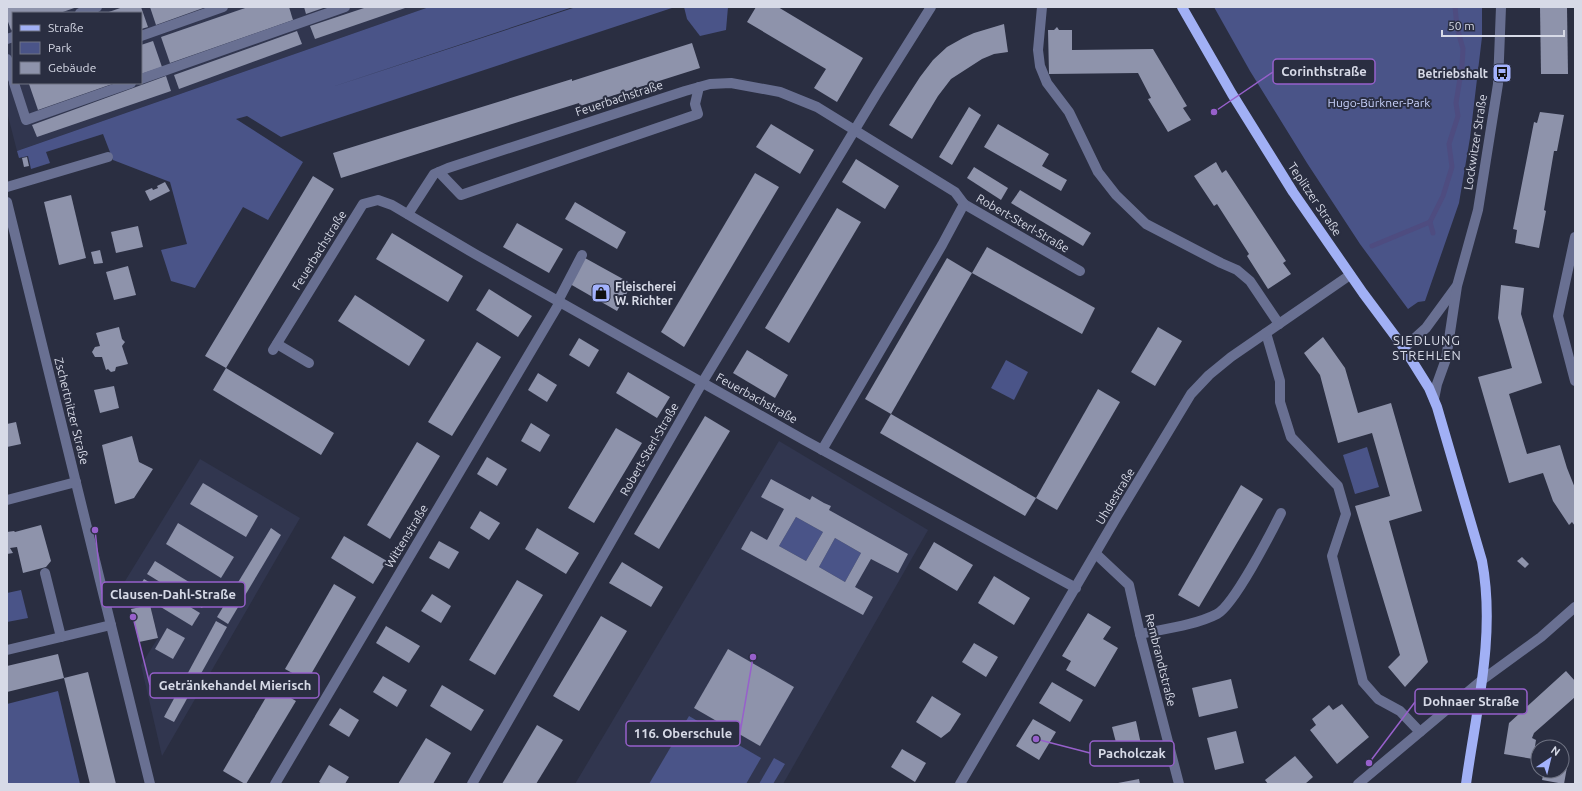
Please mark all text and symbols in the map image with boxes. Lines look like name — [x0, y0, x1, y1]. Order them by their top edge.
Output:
legend — [12, 12, 142, 84]
scale bar — [1442, 12, 1564, 38]
text: 50 m — [1448, 19, 1475, 32]
text: Straße — [48, 21, 84, 34]
text: Park — [48, 41, 72, 54]
callout: Corinthstraße — [1273, 59, 1375, 84]
text: Gebäude — [48, 61, 96, 74]
bus stop icon: Betriebshalt — [1491, 62, 1513, 84]
text: Corinthstraße — [1281, 64, 1367, 78]
place label: Betriebshalt — [1418, 67, 1488, 80]
street label: Feuerbachstraße — [574, 78, 664, 118]
street label: Lockwitzer Straße — [1461, 93, 1489, 191]
park label: Hugo-Bürkner-Park — [1328, 96, 1430, 109]
street label: Teplitzer Straße — [1286, 160, 1344, 238]
street label: Robert-Sterl-Straße — [974, 191, 1072, 255]
street label: Feuerbachstraße — [289, 208, 349, 292]
place label: Fleischerei W. Richter — [615, 280, 676, 307]
shop icon: Fleischerei W. Richter — [590, 282, 612, 304]
district label: SIEDLUNG STREHLEN — [1392, 333, 1462, 362]
street label: Zschertnitzer Straße — [52, 356, 92, 466]
street label: Feuerbachstraße — [714, 370, 800, 426]
street label: Robert-Sterl-Straße — [617, 400, 681, 498]
street label: Uhdestraße — [1093, 466, 1137, 526]
street label: Wittenstraße — [382, 502, 430, 570]
callout: Clausen-Dahl-Straße — [102, 582, 245, 607]
text: Clausen-Dahl-Straße — [110, 587, 236, 601]
street label: Rembrandtstraße — [1143, 612, 1179, 708]
callout: Getränkehandel Mierisch — [150, 673, 319, 698]
text: Getränkehandel Mierisch — [159, 678, 311, 692]
callout: Dohnaer Straße — [1415, 689, 1527, 714]
text: Dohnaer Straße — [1423, 694, 1519, 708]
callout: 116. Oberschule — [626, 721, 740, 746]
text: 116. Oberschule — [634, 726, 732, 740]
north arrow — [1530, 739, 1570, 779]
callout: Pacholczak — [1090, 741, 1174, 766]
text: N — [1549, 744, 1563, 758]
text: Pacholczak — [1098, 746, 1167, 760]

